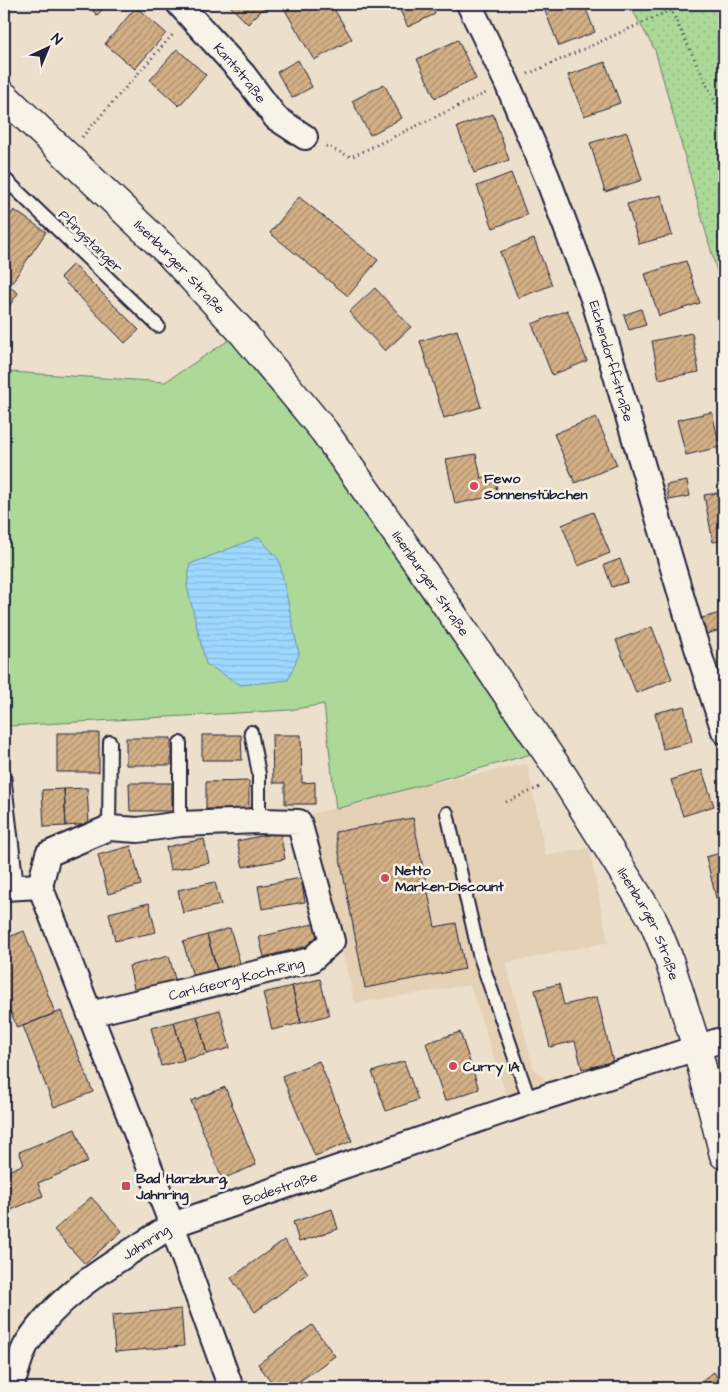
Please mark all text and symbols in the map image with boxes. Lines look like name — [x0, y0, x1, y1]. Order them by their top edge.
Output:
north arrow — [22, 22, 72, 72]
text: N — [46, 29, 67, 50]
street label: Kantstraße — [208, 39, 271, 108]
street label: Pfingstanger — [54, 206, 127, 278]
street label: Ilsenburger Straße — [129, 216, 230, 319]
street label: Eichendorffstraße — [583, 298, 638, 425]
place label: Fewo Sonnenstübchen — [483, 469, 587, 505]
marker: Fewo Sonnenstübchen — [468, 480, 480, 492]
street label: Ilsenburger Straße — [387, 527, 474, 641]
place label: Netto Marken-Discount — [395, 861, 504, 897]
street label: Ilsenburger Straße — [612, 864, 684, 983]
marker: Netto Marken-Discount — [379, 872, 391, 884]
street label: Carl-Georg-Koch-Ring — [167, 954, 306, 1006]
place label: Curry 1A — [463, 1057, 521, 1077]
marker: Curry 1A — [447, 1060, 459, 1072]
street label: Bodestraße — [240, 1167, 321, 1211]
place label: Bad Harzburg, Jahnring — [135, 1169, 229, 1206]
marker: Bad Harzburg, Jahnring — [120, 1180, 132, 1192]
street label: Jahnring — [119, 1220, 174, 1265]

